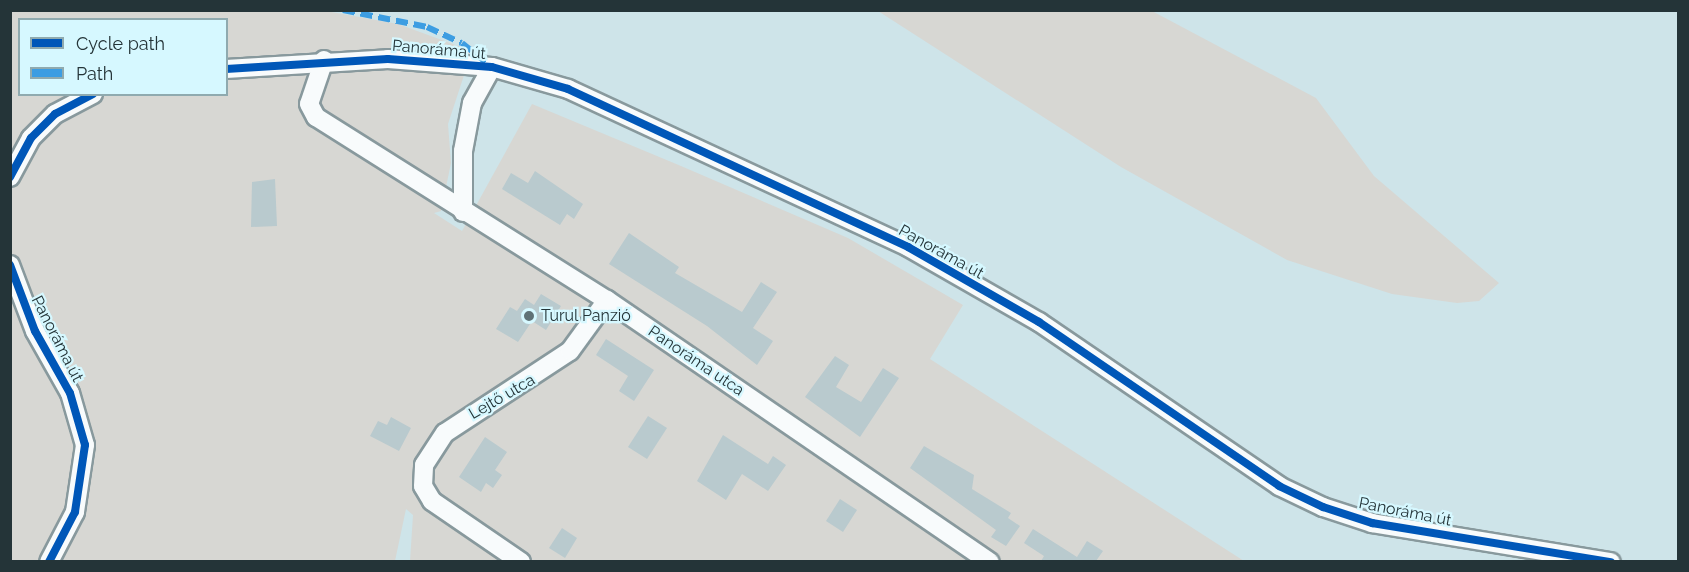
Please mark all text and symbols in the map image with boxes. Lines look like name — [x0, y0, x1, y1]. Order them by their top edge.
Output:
legend — [18, 18, 228, 96]
text: Cycle path — [76, 33, 165, 54]
street label: Panoráma út — [391, 36, 487, 64]
text: Path — [76, 63, 113, 84]
street label: Panoráma út — [895, 221, 987, 283]
street label: Panoráma út — [27, 293, 87, 385]
place label: Turul Panzió — [541, 306, 631, 326]
marker: Turul Panzió — [522, 309, 536, 323]
street label: Panoráma utca — [644, 322, 748, 400]
street label: Lejtő utca — [466, 370, 538, 424]
street label: Panoráma út — [1357, 494, 1453, 530]

